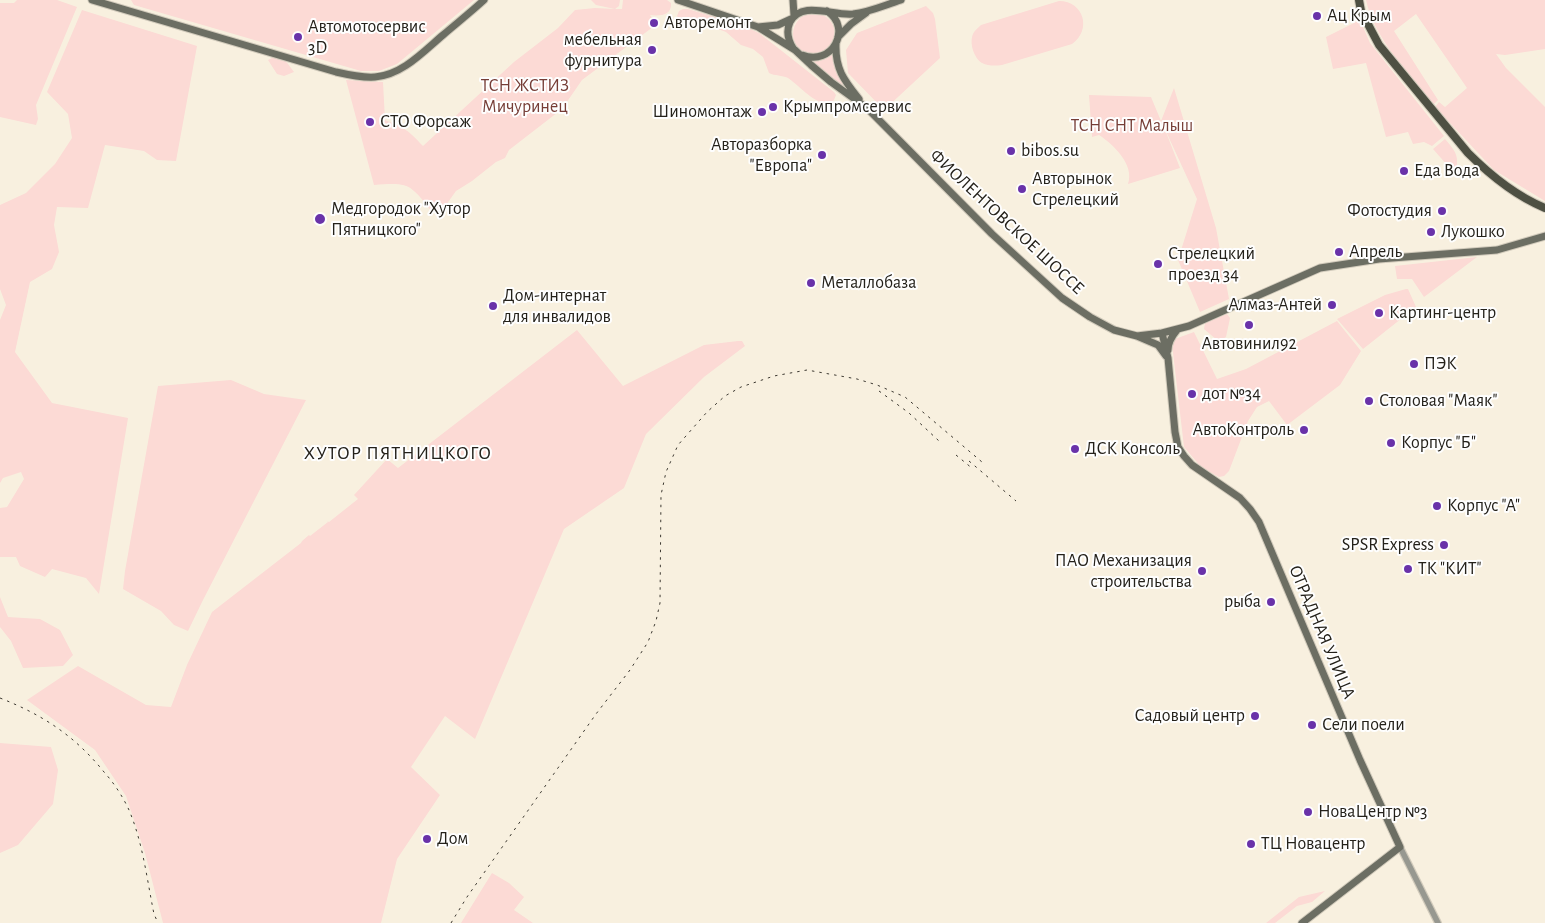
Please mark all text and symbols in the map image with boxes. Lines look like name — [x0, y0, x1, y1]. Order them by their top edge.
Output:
place label: Ац Крым — [1327, 5, 1391, 27]
marker: Ац Крым — [1311, 10, 1323, 22]
place label: Авторемонт — [664, 12, 751, 34]
place label: Автомотосервис 3D — [308, 16, 426, 58]
marker: Авторемонт — [648, 17, 660, 29]
place label: мебельная фурнитура — [564, 29, 642, 72]
marker: Автомотосервис 3D — [292, 31, 304, 43]
marker: мебельная фурнитура — [646, 44, 658, 56]
park label: ТСН ЖСТИЗ Мичуринец — [481, 75, 569, 118]
place label: Крымпромсервис — [783, 96, 912, 118]
place label: Шиномонтаж — [653, 101, 752, 123]
marker: Крымпромсервис — [767, 101, 779, 113]
marker: Шиномонтаж — [756, 106, 768, 118]
place label: СТО Форсаж — [380, 111, 471, 133]
park label: ТСН СНТ Малыш — [1071, 115, 1193, 137]
marker: СТО Форсаж — [364, 116, 376, 128]
place label: Авторазборка "Европа" — [711, 134, 812, 176]
place label: bibos.su — [1021, 140, 1079, 162]
street label: ФИОЛЕНТОВСКОЕ ШОССЕ — [925, 145, 1089, 299]
marker: bibos.su — [1005, 145, 1017, 157]
marker: Авторазборка "Европа" — [816, 149, 828, 161]
place label: Еда Вода — [1414, 160, 1480, 182]
marker: Еда Вода — [1398, 165, 1410, 177]
place label: Авторынок Стрелецкий — [1032, 168, 1119, 210]
marker: Авторынок Стрелецкий — [1016, 183, 1028, 195]
place label: Медгородок "Хутор Пятницкого" — [331, 198, 471, 240]
place label: Фотостудия — [1347, 200, 1432, 222]
marker: Фотостудия — [1436, 205, 1448, 217]
marker: Медгородок "Хутор Пятницкого" — [313, 212, 327, 226]
place label: Лукошко — [1441, 221, 1505, 243]
marker: Лукошко — [1425, 226, 1437, 238]
place label: Апрель — [1349, 241, 1402, 263]
place label: Стрелецкий проезд 34 — [1168, 243, 1255, 286]
marker: Апрель — [1333, 246, 1345, 258]
marker: Стрелецкий проезд 34 — [1152, 258, 1164, 270]
place label: Металлобаза — [821, 272, 917, 294]
marker: Металлобаза — [805, 277, 817, 289]
place label: Дом-интернат для инвалидов — [503, 285, 611, 328]
place label: Алмаз-Антей — [1228, 294, 1322, 316]
marker: Алмаз-Антей — [1326, 299, 1338, 311]
marker: Дом-интернат для инвалидов — [487, 300, 499, 312]
place label: Картинг-центр — [1389, 302, 1496, 324]
marker: Картинг-центр — [1373, 307, 1385, 319]
marker: Автовинил92 — [1243, 319, 1255, 331]
place label: Автовинил92 — [1201, 333, 1297, 355]
place label: ПЭК — [1424, 353, 1457, 375]
marker: ПЭК — [1408, 358, 1420, 370]
place label: дот №34 — [1202, 383, 1261, 405]
marker: дот №34 — [1186, 388, 1198, 400]
place label: Столовая "Маяк" — [1379, 390, 1497, 412]
marker: Столовая "Маяк" — [1363, 395, 1375, 407]
place label: АвтоКонтроль — [1193, 419, 1294, 441]
marker: АвтоКонтроль — [1298, 424, 1310, 436]
place label: Корпус "Б" — [1401, 432, 1476, 454]
marker: Корпус "Б" — [1385, 437, 1397, 449]
place label: ДСК Консоль — [1085, 438, 1180, 460]
district label: ХУТОР ПЯТНИЦКОГО — [302, 442, 494, 464]
marker: ДСК Консоль — [1069, 443, 1081, 455]
place label: Корпус "А" — [1447, 495, 1520, 517]
marker: Корпус "А" — [1431, 500, 1443, 512]
place label: SPSR Express — [1342, 534, 1434, 556]
marker: SPSR Express — [1438, 539, 1450, 551]
place label: ПАО Механизация строительства — [1055, 550, 1192, 592]
place label: ТК "КИТ" — [1418, 558, 1481, 580]
street label: ОТРАДНАЯ УЛИЦА — [1284, 562, 1360, 702]
marker: ТК "КИТ" — [1402, 563, 1414, 575]
marker: ПАО Механизация строительства — [1196, 565, 1208, 577]
place label: рыба — [1224, 591, 1261, 613]
marker: рыба — [1265, 596, 1277, 608]
place label: Садовый центр — [1134, 705, 1245, 727]
marker: Садовый центр — [1249, 710, 1261, 722]
place label: Сели поели — [1322, 714, 1405, 736]
marker: Сели поели — [1306, 719, 1318, 731]
place label: НоваЦентр №3 — [1318, 801, 1427, 823]
marker: НоваЦентр №3 — [1302, 806, 1314, 818]
place label: Дом — [437, 828, 468, 850]
marker: Дом — [421, 833, 433, 845]
place label: ТЦ Новацентр — [1261, 833, 1365, 855]
marker: ТЦ Новацентр — [1245, 838, 1257, 850]

